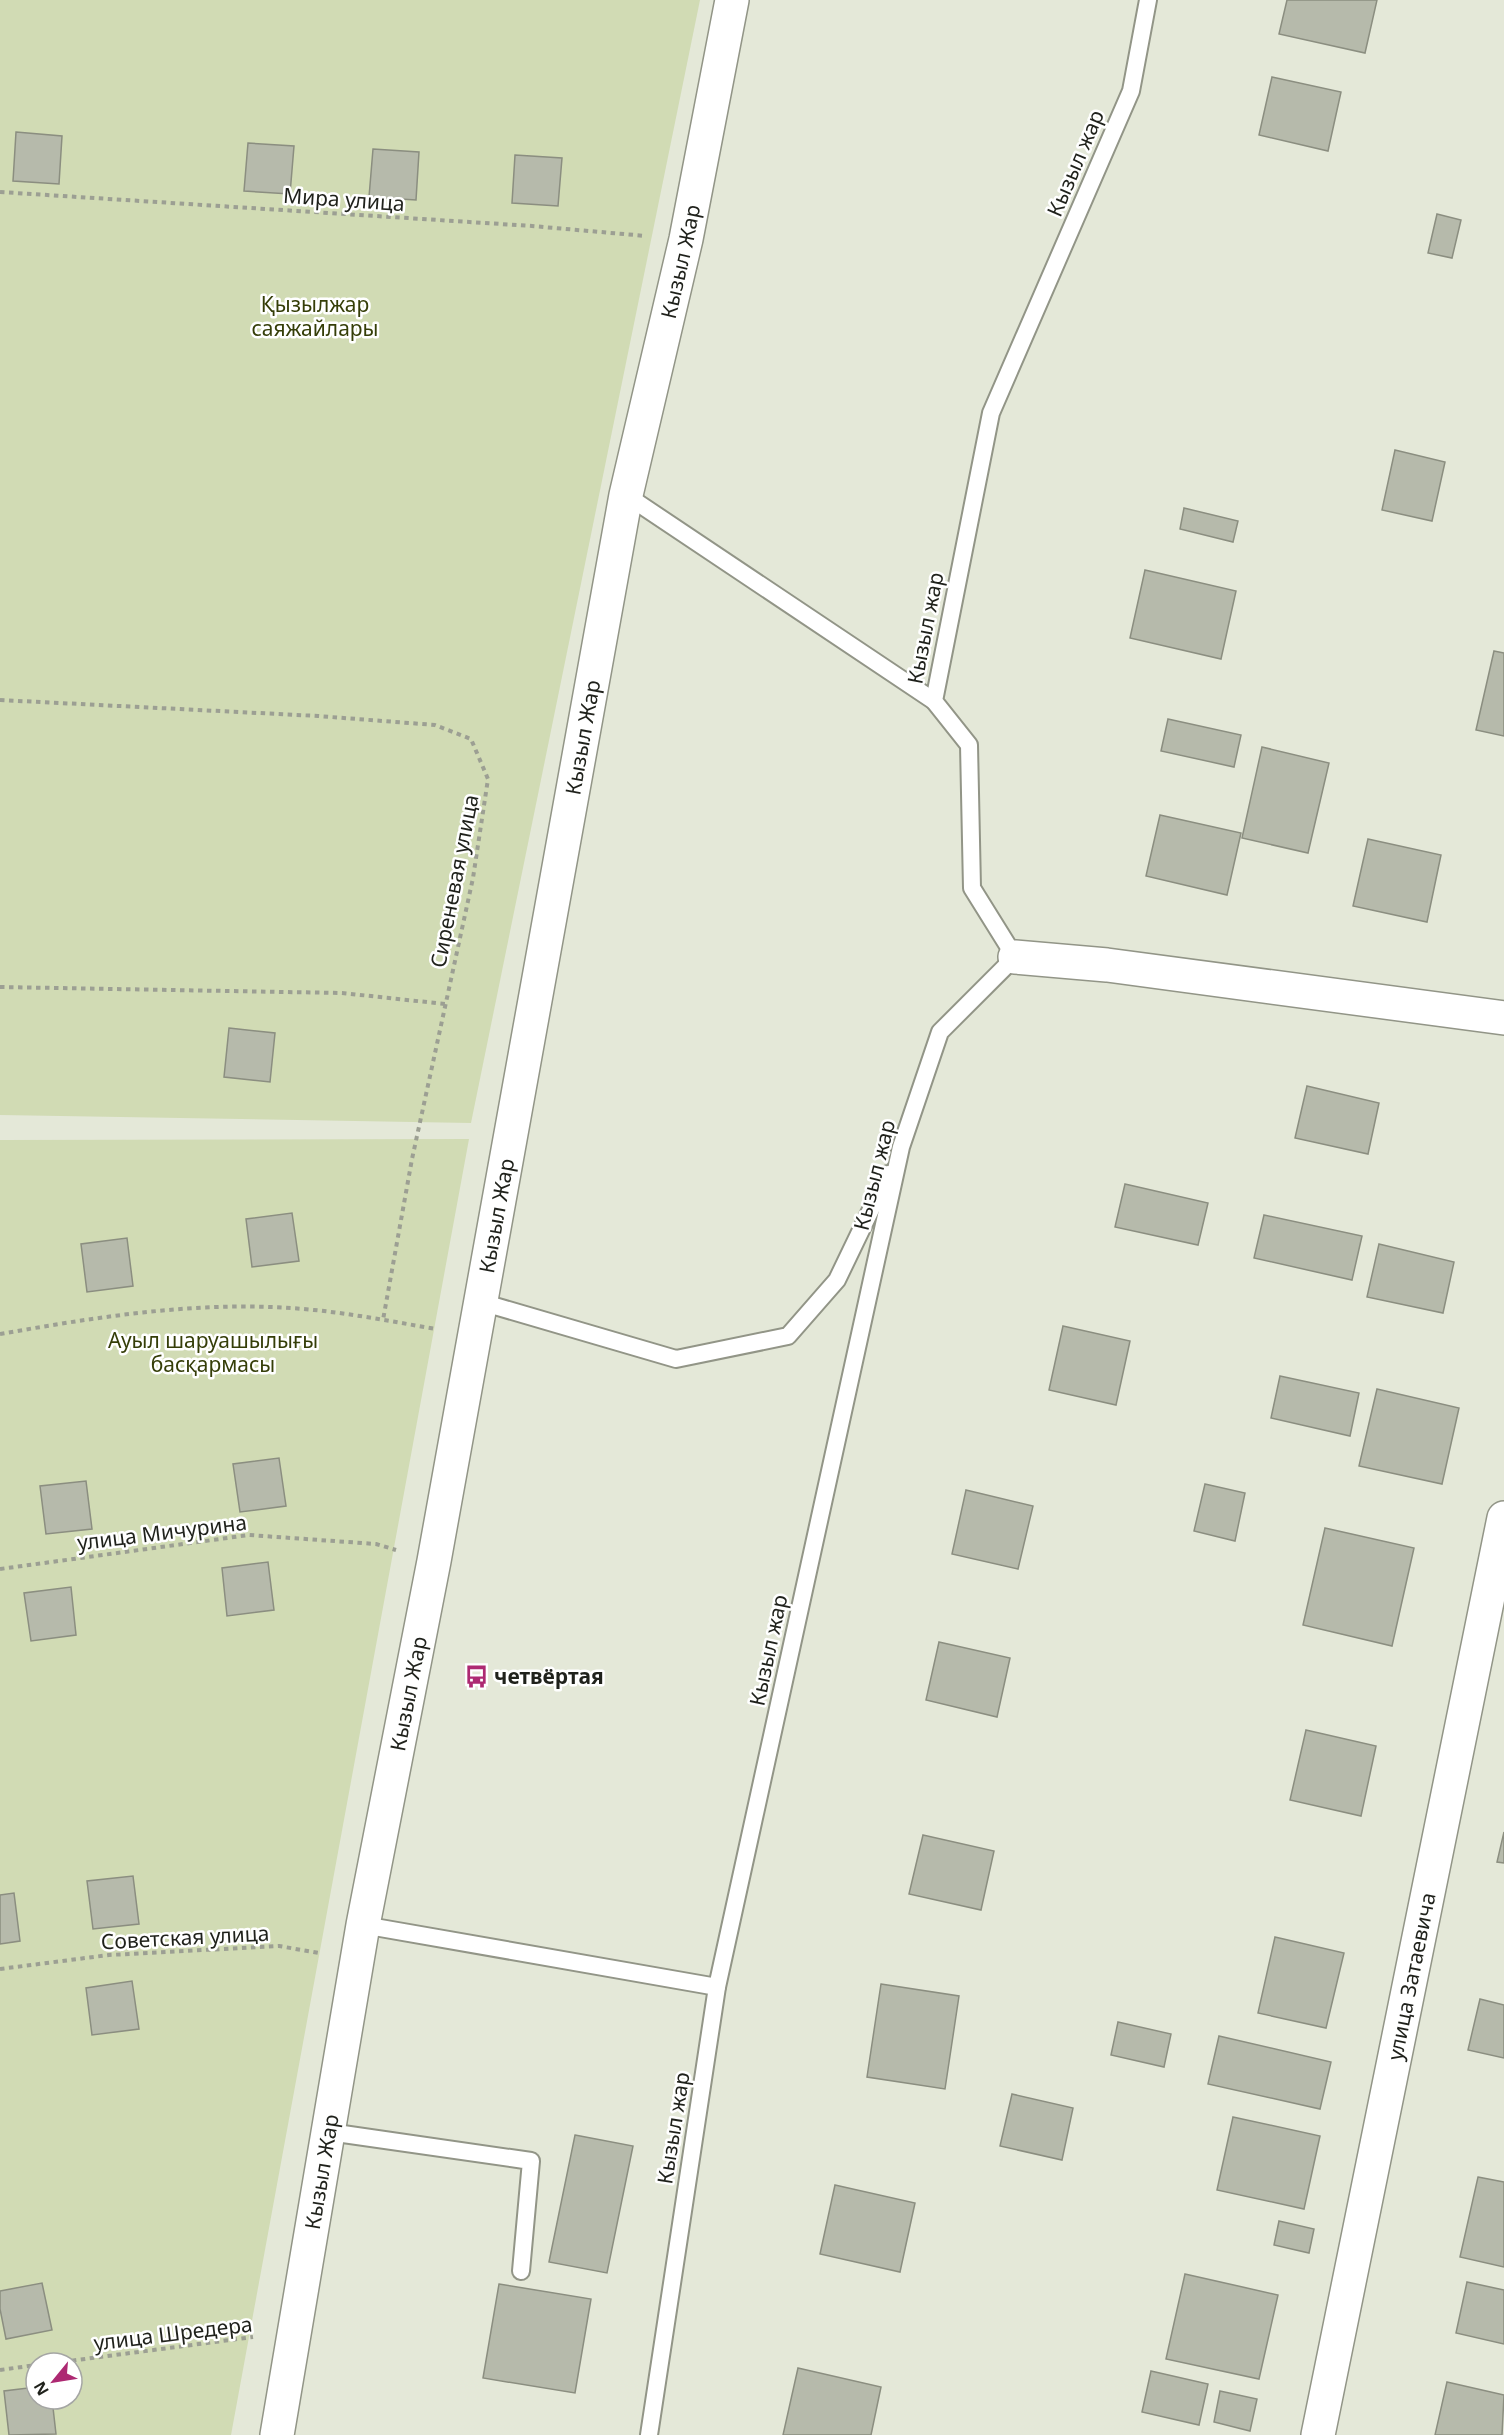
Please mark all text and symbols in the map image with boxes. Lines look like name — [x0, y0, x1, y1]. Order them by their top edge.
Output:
street label: Кызыл жар — [1040, 106, 1110, 220]
street label: Мира улица — [282, 181, 406, 217]
street label: Кызыл Жар — [654, 202, 706, 321]
park label: Қызылжар саяжайлары — [251, 290, 379, 342]
street label: Кызыл жар — [900, 570, 950, 686]
street label: Кызыл Жар — [558, 678, 606, 797]
street label: Сиреневая улица — [423, 792, 485, 970]
street label: Кызыл жар — [847, 1117, 901, 1233]
street label: Кызыл Жар — [472, 1156, 520, 1275]
park label: Ауыл шаруашылығы басқармасы — [108, 1326, 318, 1378]
street label: улица Мичурина — [76, 1508, 248, 1556]
street label: Кызыл жар — [743, 1592, 793, 1708]
street label: Кызыл Жар — [383, 1634, 433, 1753]
place label: четвёртая — [494, 1662, 604, 1690]
bus stop icon: четвёртая — [463, 1663, 489, 1689]
street label: улица Затаевича — [1380, 1890, 1442, 2063]
street label: Советская улица — [100, 1919, 270, 1955]
street label: Кызыл жар — [650, 2070, 696, 2186]
street label: Кызыл Жар — [298, 2112, 345, 2231]
street label: улица Шредера — [92, 2309, 254, 2357]
north arrow — [24, 2351, 84, 2411]
text: N — [28, 2377, 54, 2400]

